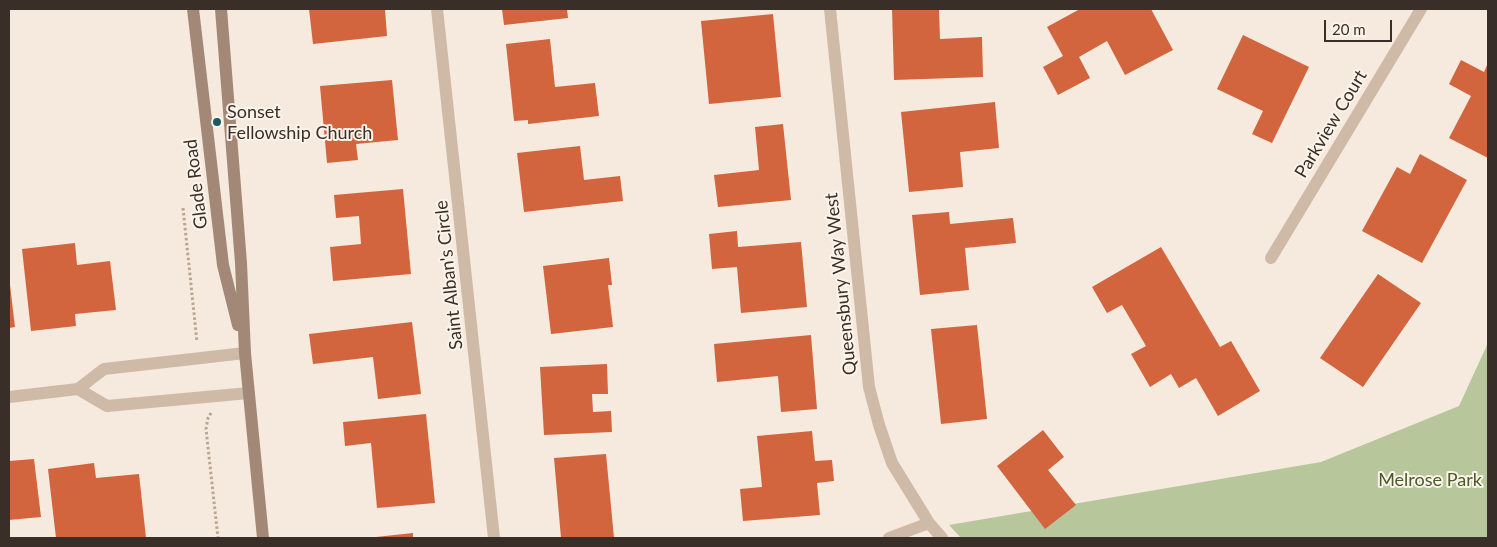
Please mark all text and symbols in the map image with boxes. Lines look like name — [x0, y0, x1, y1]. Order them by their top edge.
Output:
scale bar — [1327, 10, 1394, 42]
text: 20 m — [1332, 20, 1366, 38]
street label: Parkview Court — [1290, 66, 1372, 182]
place label: Sonset Fellowship Church — [227, 101, 372, 144]
marker: Sonset Fellowship Church — [211, 116, 223, 128]
street label: Glade Road — [180, 138, 212, 230]
street label: Queensbury Way West — [821, 192, 861, 376]
street label: Saint Alban's Circle — [430, 199, 468, 351]
park label: Melrose Park — [1378, 469, 1482, 491]

